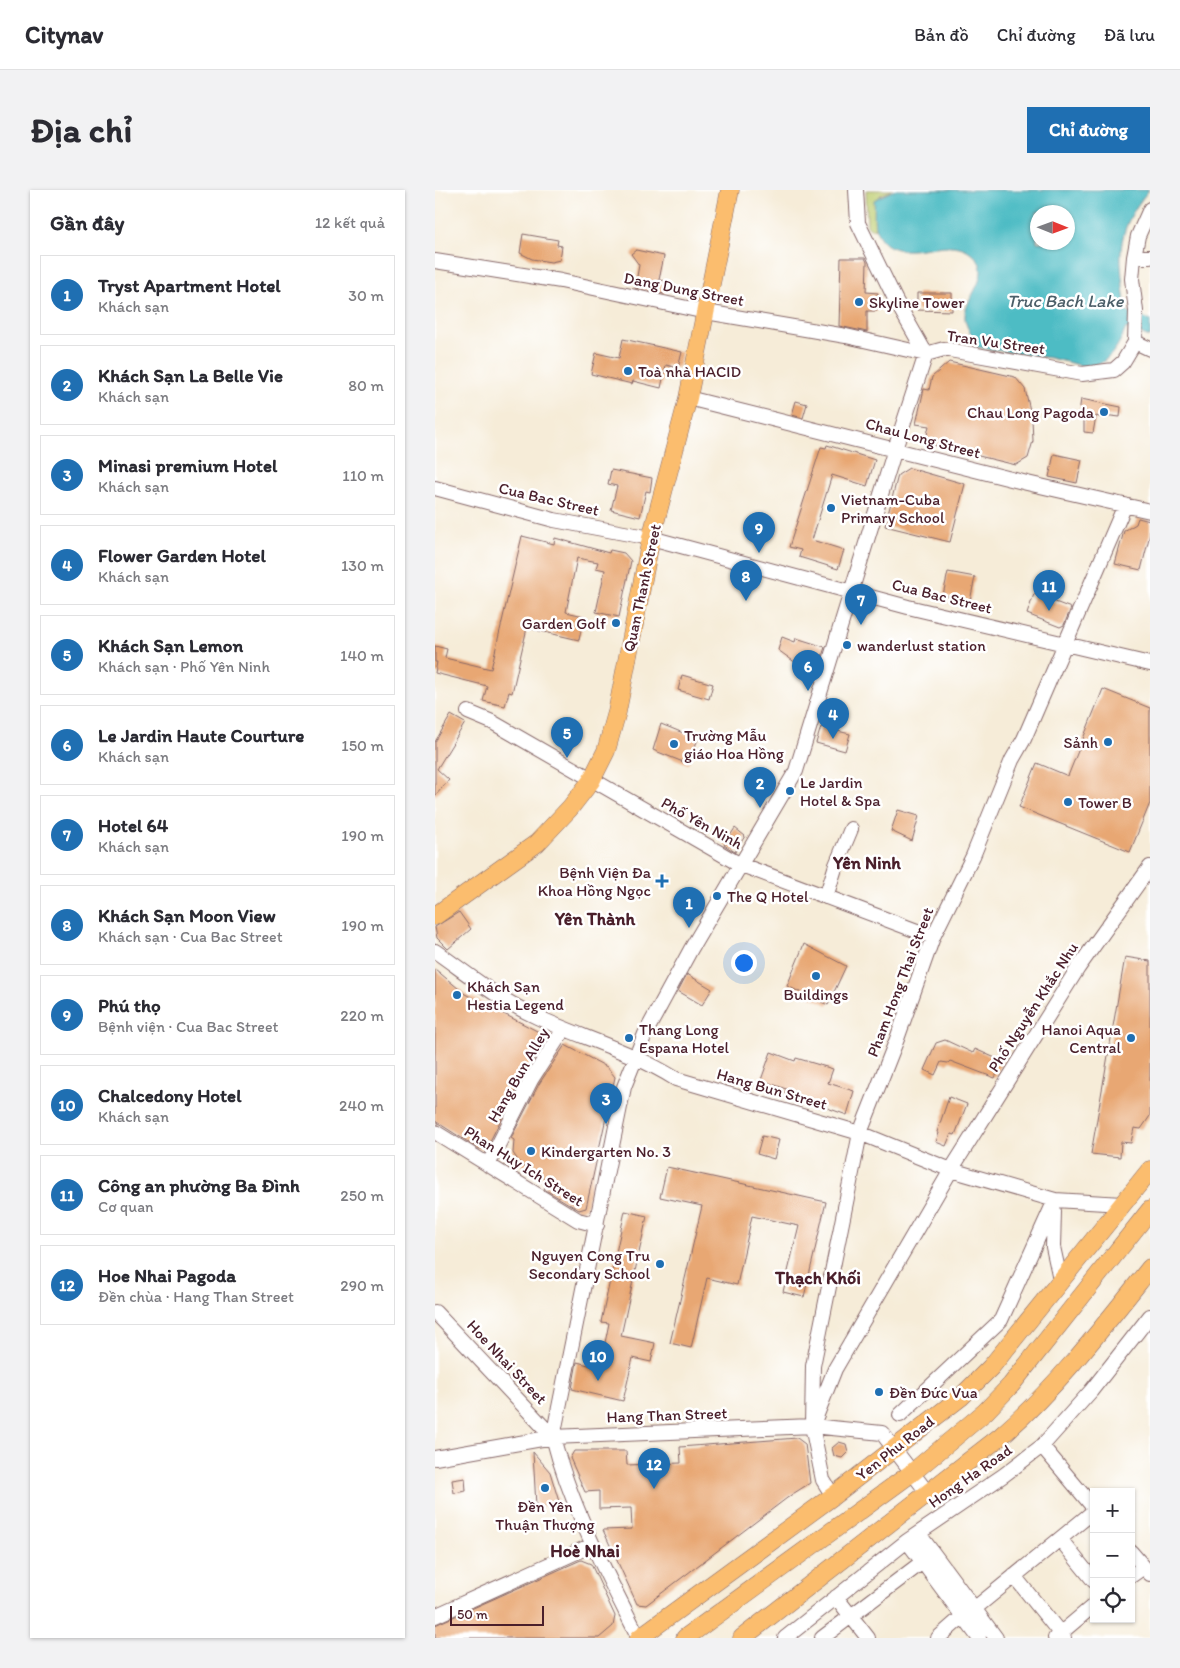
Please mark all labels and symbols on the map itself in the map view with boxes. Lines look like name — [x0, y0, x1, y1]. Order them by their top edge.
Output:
north arrow — [1030, 205, 1075, 250]
street label: Dang Dung Street — [622, 268, 746, 310]
water label: Truc Bach Lake — [1007, 290, 1125, 312]
place label: Skyline Tower — [869, 293, 965, 312]
marker: Skyline Tower — [853, 296, 865, 308]
street label: Tran Vu Street — [946, 326, 1046, 358]
place label: Toà nhà HACID — [638, 362, 741, 381]
marker: Toà nhà HACID — [622, 365, 634, 377]
place label: Chau Long Pagoda — [967, 403, 1095, 422]
marker: Chau Long Pagoda — [1098, 406, 1110, 418]
street label: Chau Long Street — [863, 414, 983, 462]
street label: Cua Bac Street — [497, 478, 601, 520]
place label: Vietnam-Cuba Primary School — [841, 490, 945, 527]
marker: Vietnam-Cuba Primary School — [825, 502, 837, 514]
pin: 9 — [743, 512, 775, 553]
street label: Quan Thanh Street — [619, 522, 665, 654]
pin: 8 — [730, 560, 762, 601]
pin: 11 — [1033, 570, 1065, 611]
street label: Cua Bac Street — [890, 574, 994, 618]
pin: 7 — [845, 584, 877, 625]
place label: Garden Golf — [522, 614, 606, 633]
marker: Garden Golf — [610, 617, 622, 629]
place label: wanderlust station — [857, 636, 986, 655]
marker: wanderlust station — [841, 639, 853, 651]
pin: 6 — [792, 650, 824, 691]
pin: 4 — [817, 698, 849, 739]
pin: 5 — [551, 717, 583, 758]
place label: Trường Mẫu giáo Hoa Hồng — [684, 726, 785, 763]
place label: Sảnh — [1063, 733, 1098, 752]
marker: Sảnh — [1102, 736, 1114, 748]
marker: Trường Mẫu giáo Hoa Hồng — [668, 738, 680, 750]
pin: 2 — [744, 767, 776, 808]
place label: Le Jardin Hotel & Spa — [800, 773, 881, 810]
marker: Le Jardin Hotel & Spa — [784, 785, 796, 797]
street label: Phố Yên Ninh — [658, 793, 746, 853]
place label: Tower B — [1078, 793, 1132, 812]
marker: Tower B — [1062, 796, 1074, 808]
district label: Yên Ninh — [832, 852, 901, 874]
place label: Bệnh Viện Đa Khoa Hồng Ngọc — [538, 863, 652, 900]
marker: Bệnh Viện Đa Khoa Hồng Ngọc — [655, 874, 669, 888]
pin: 1 — [673, 887, 705, 928]
place label: The Q Hotel — [727, 887, 809, 906]
marker: The Q Hotel — [711, 890, 723, 902]
street label: Pham Hong Thai Street — [863, 905, 937, 1059]
district label: Yên Thành — [554, 908, 636, 930]
street label: Phố Nguyễn Khắc Nhu — [984, 938, 1082, 1075]
your location — [731, 950, 757, 976]
marker: Buildings — [810, 970, 822, 982]
place label: Khách Sạn Hestia Legend — [467, 977, 564, 1014]
place label: Buildings — [784, 985, 848, 1004]
marker: Khách Sạn Hestia Legend — [451, 989, 463, 1001]
place label: Thang Long Espana Hotel — [639, 1020, 730, 1057]
place label: Hanoi Aqua Central — [1042, 1020, 1121, 1057]
street label: Hang Bun Alley — [483, 1024, 553, 1126]
marker: Thang Long Espana Hotel — [623, 1032, 635, 1044]
marker: Hanoi Aqua Central — [1125, 1032, 1137, 1044]
street label: Hang Bun Street — [715, 1064, 829, 1114]
pin: 3 — [590, 1083, 622, 1124]
street label: Phan Huy Ich Street — [461, 1122, 587, 1210]
place label: Kindergarten No. 3 — [541, 1142, 671, 1161]
marker: Kindergarten No. 3 — [525, 1145, 537, 1157]
place label: Nguyen Cong Tru Secondary School — [529, 1246, 650, 1283]
marker: Nguyen Cong Tru Secondary School — [654, 1258, 666, 1270]
district label: Thạch Khối — [774, 1267, 861, 1289]
street label: Hoe Nhai Street — [463, 1316, 551, 1408]
pin: 10 — [582, 1340, 614, 1381]
place label: Đền Đức Vua — [889, 1383, 978, 1402]
marker: Đền Đức Vua — [873, 1386, 885, 1398]
street label: Hang Than Street — [606, 1403, 728, 1427]
street label: Yen Phu Road — [852, 1411, 938, 1484]
street label: Hong Ha Road — [925, 1440, 1016, 1512]
pin: 12 — [638, 1448, 670, 1489]
marker: Đền Yên Thuận Thượng — [539, 1482, 551, 1494]
place label: Đền Yên Thuận Thượng — [495, 1497, 596, 1534]
district label: Hoè Nhai — [550, 1540, 620, 1562]
scale bar — [450, 1603, 544, 1626]

